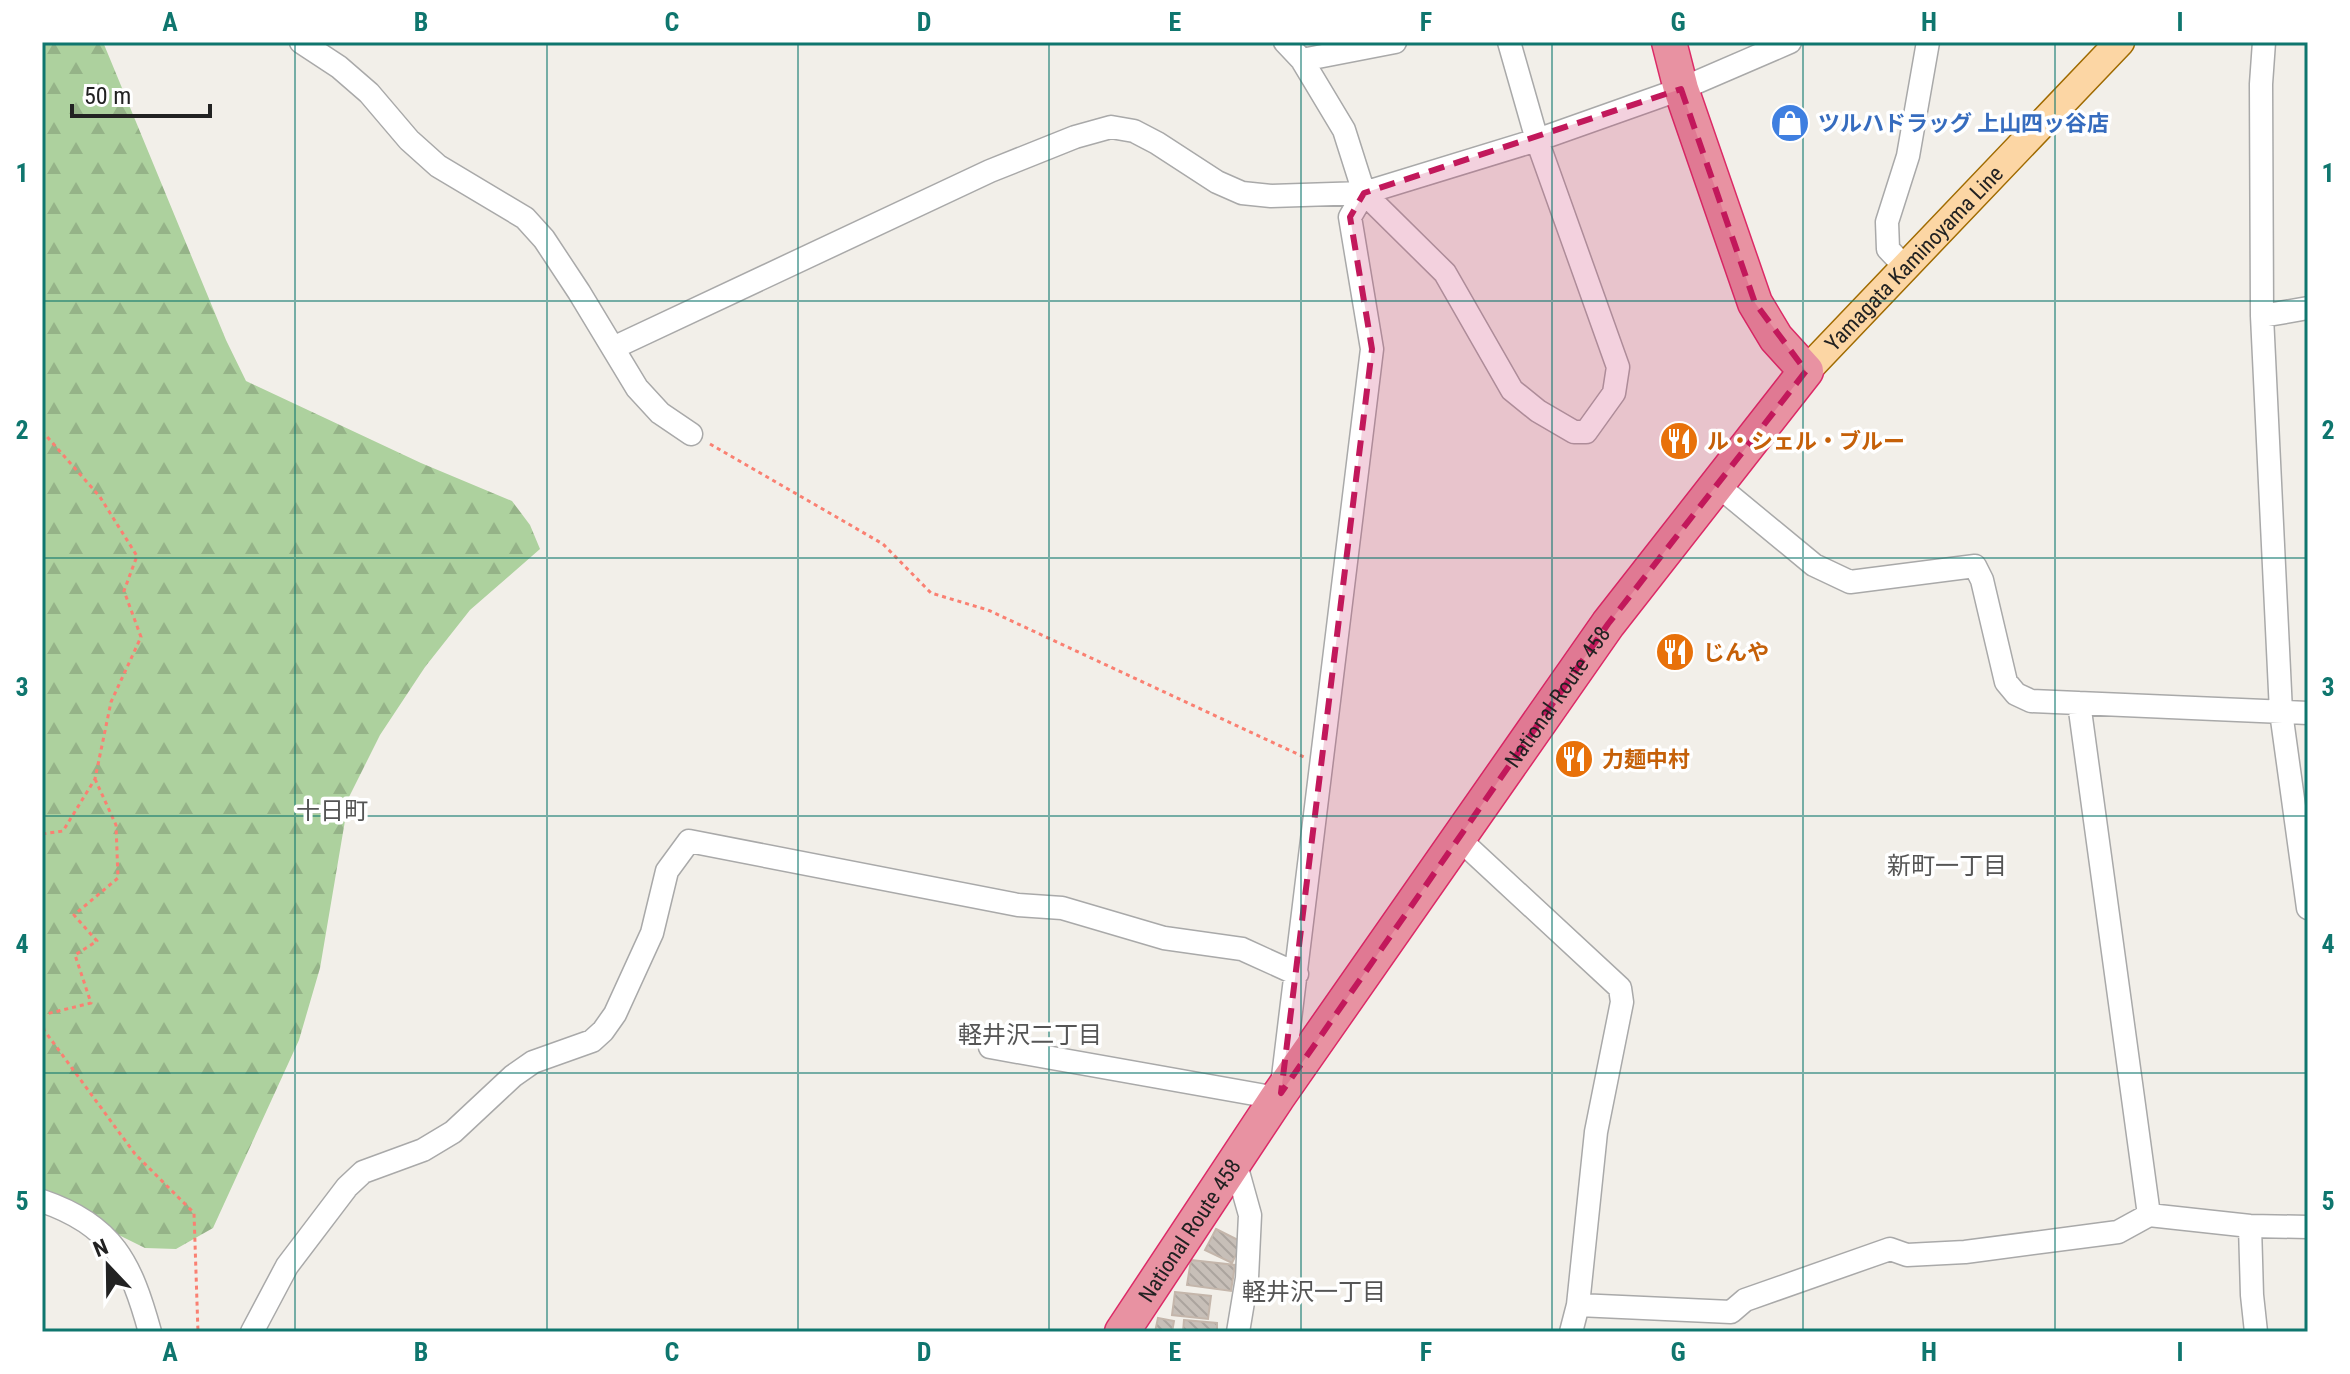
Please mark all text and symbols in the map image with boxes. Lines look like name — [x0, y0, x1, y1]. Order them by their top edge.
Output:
text: A — [162, 7, 178, 37]
text: B — [414, 7, 428, 37]
text: C — [665, 7, 680, 37]
text: D — [917, 7, 931, 37]
text: E — [1169, 7, 1182, 37]
text: F — [1420, 7, 1432, 37]
text: G — [1670, 7, 1686, 37]
text: H — [1921, 7, 1937, 37]
text: I — [2176, 7, 2184, 37]
scale bar — [72, 68, 210, 118]
text: 50 m — [84, 82, 131, 110]
shop icon: ツルハドラッグ 上山四ッ谷店 — [1769, 102, 1811, 144]
place label: ツルハドラッグ 上山四ッ谷店 — [1818, 111, 2109, 136]
text: 1 — [15, 158, 29, 188]
text: 1 — [2321, 158, 2335, 188]
street label: Yamagata Kaminoyama Line — [1820, 161, 2008, 356]
text: 2 — [15, 415, 29, 445]
text: 2 — [2321, 415, 2335, 445]
restaurant icon: ル・シェル・ブルー — [1658, 420, 1700, 462]
place label: ル・シェル・ブルー — [1707, 429, 1905, 454]
street label: National Route 458 — [1499, 622, 1615, 772]
restaurant icon: じんや — [1654, 631, 1696, 673]
place label: じんや — [1703, 640, 1769, 665]
text: 3 — [15, 672, 29, 702]
text: 3 — [2321, 672, 2335, 702]
restaurant icon: 力麺中村 — [1553, 738, 1595, 780]
place label: 力麺中村 — [1602, 747, 1690, 772]
district label: 十日町 — [296, 797, 368, 825]
district label: 新町一丁目 — [1887, 852, 2007, 880]
text: 4 — [15, 929, 29, 959]
text: 4 — [2321, 929, 2335, 959]
district label: 軽井沢二丁目 — [958, 1021, 1102, 1049]
street label: National Route 458 — [1133, 1154, 1246, 1306]
text: 5 — [15, 1186, 29, 1216]
text: 5 — [2321, 1186, 2335, 1216]
north arrow — [68, 1226, 148, 1306]
text: N — [90, 1234, 112, 1262]
district label: 軽井沢一丁目 — [1242, 1278, 1386, 1306]
text: A — [162, 1337, 178, 1367]
text: B — [414, 1337, 428, 1367]
text: C — [665, 1337, 680, 1367]
text: D — [917, 1337, 931, 1367]
text: E — [1169, 1337, 1182, 1367]
text: F — [1420, 1337, 1432, 1367]
text: G — [1670, 1337, 1686, 1367]
text: H — [1921, 1337, 1937, 1367]
text: I — [2176, 1337, 2184, 1367]

